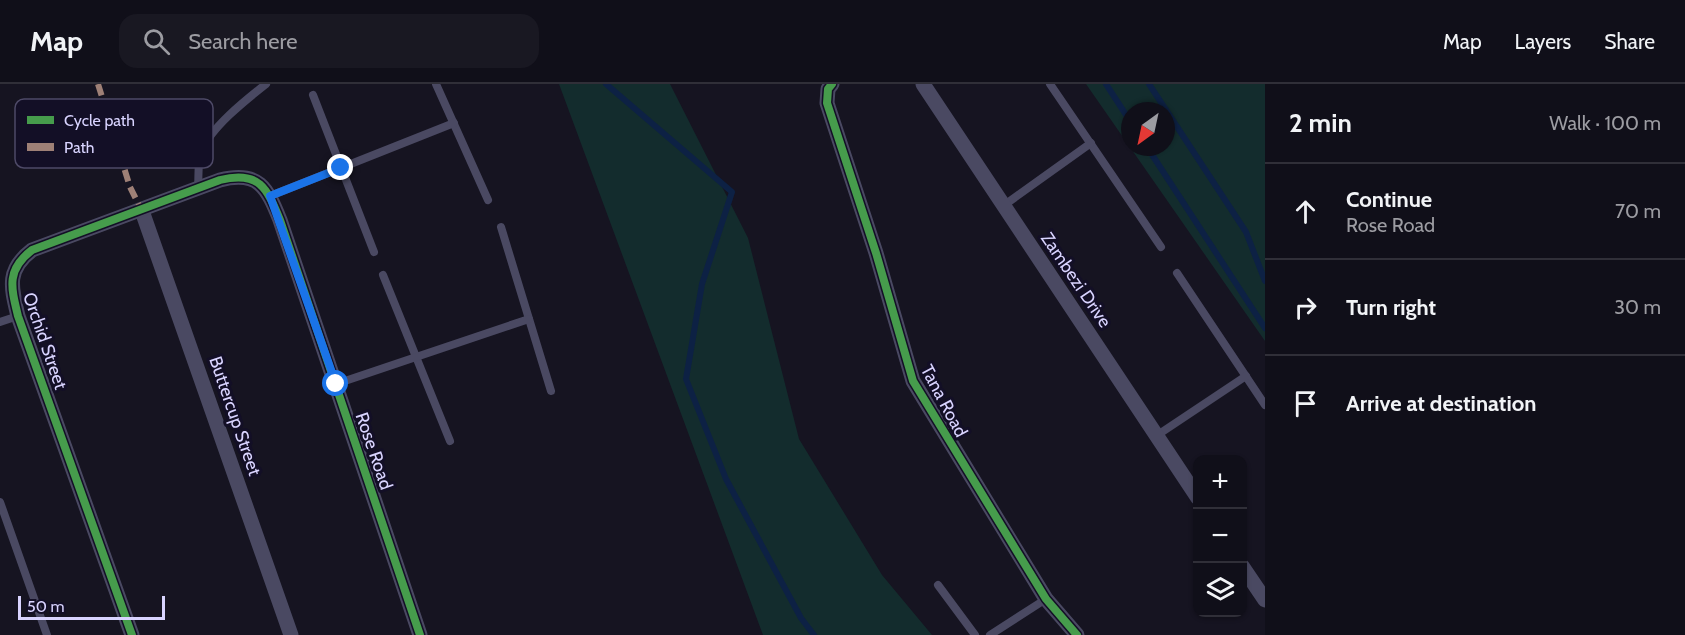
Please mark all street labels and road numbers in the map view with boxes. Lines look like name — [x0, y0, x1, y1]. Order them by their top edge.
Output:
street label: Zambezi Drive — [1036, 228, 1116, 332]
street label: Orchid Street — [18, 290, 72, 392]
street label: Buttercup Street — [204, 353, 266, 479]
street label: Tana Road — [916, 361, 972, 441]
street label: Rose Road — [351, 410, 397, 492]

